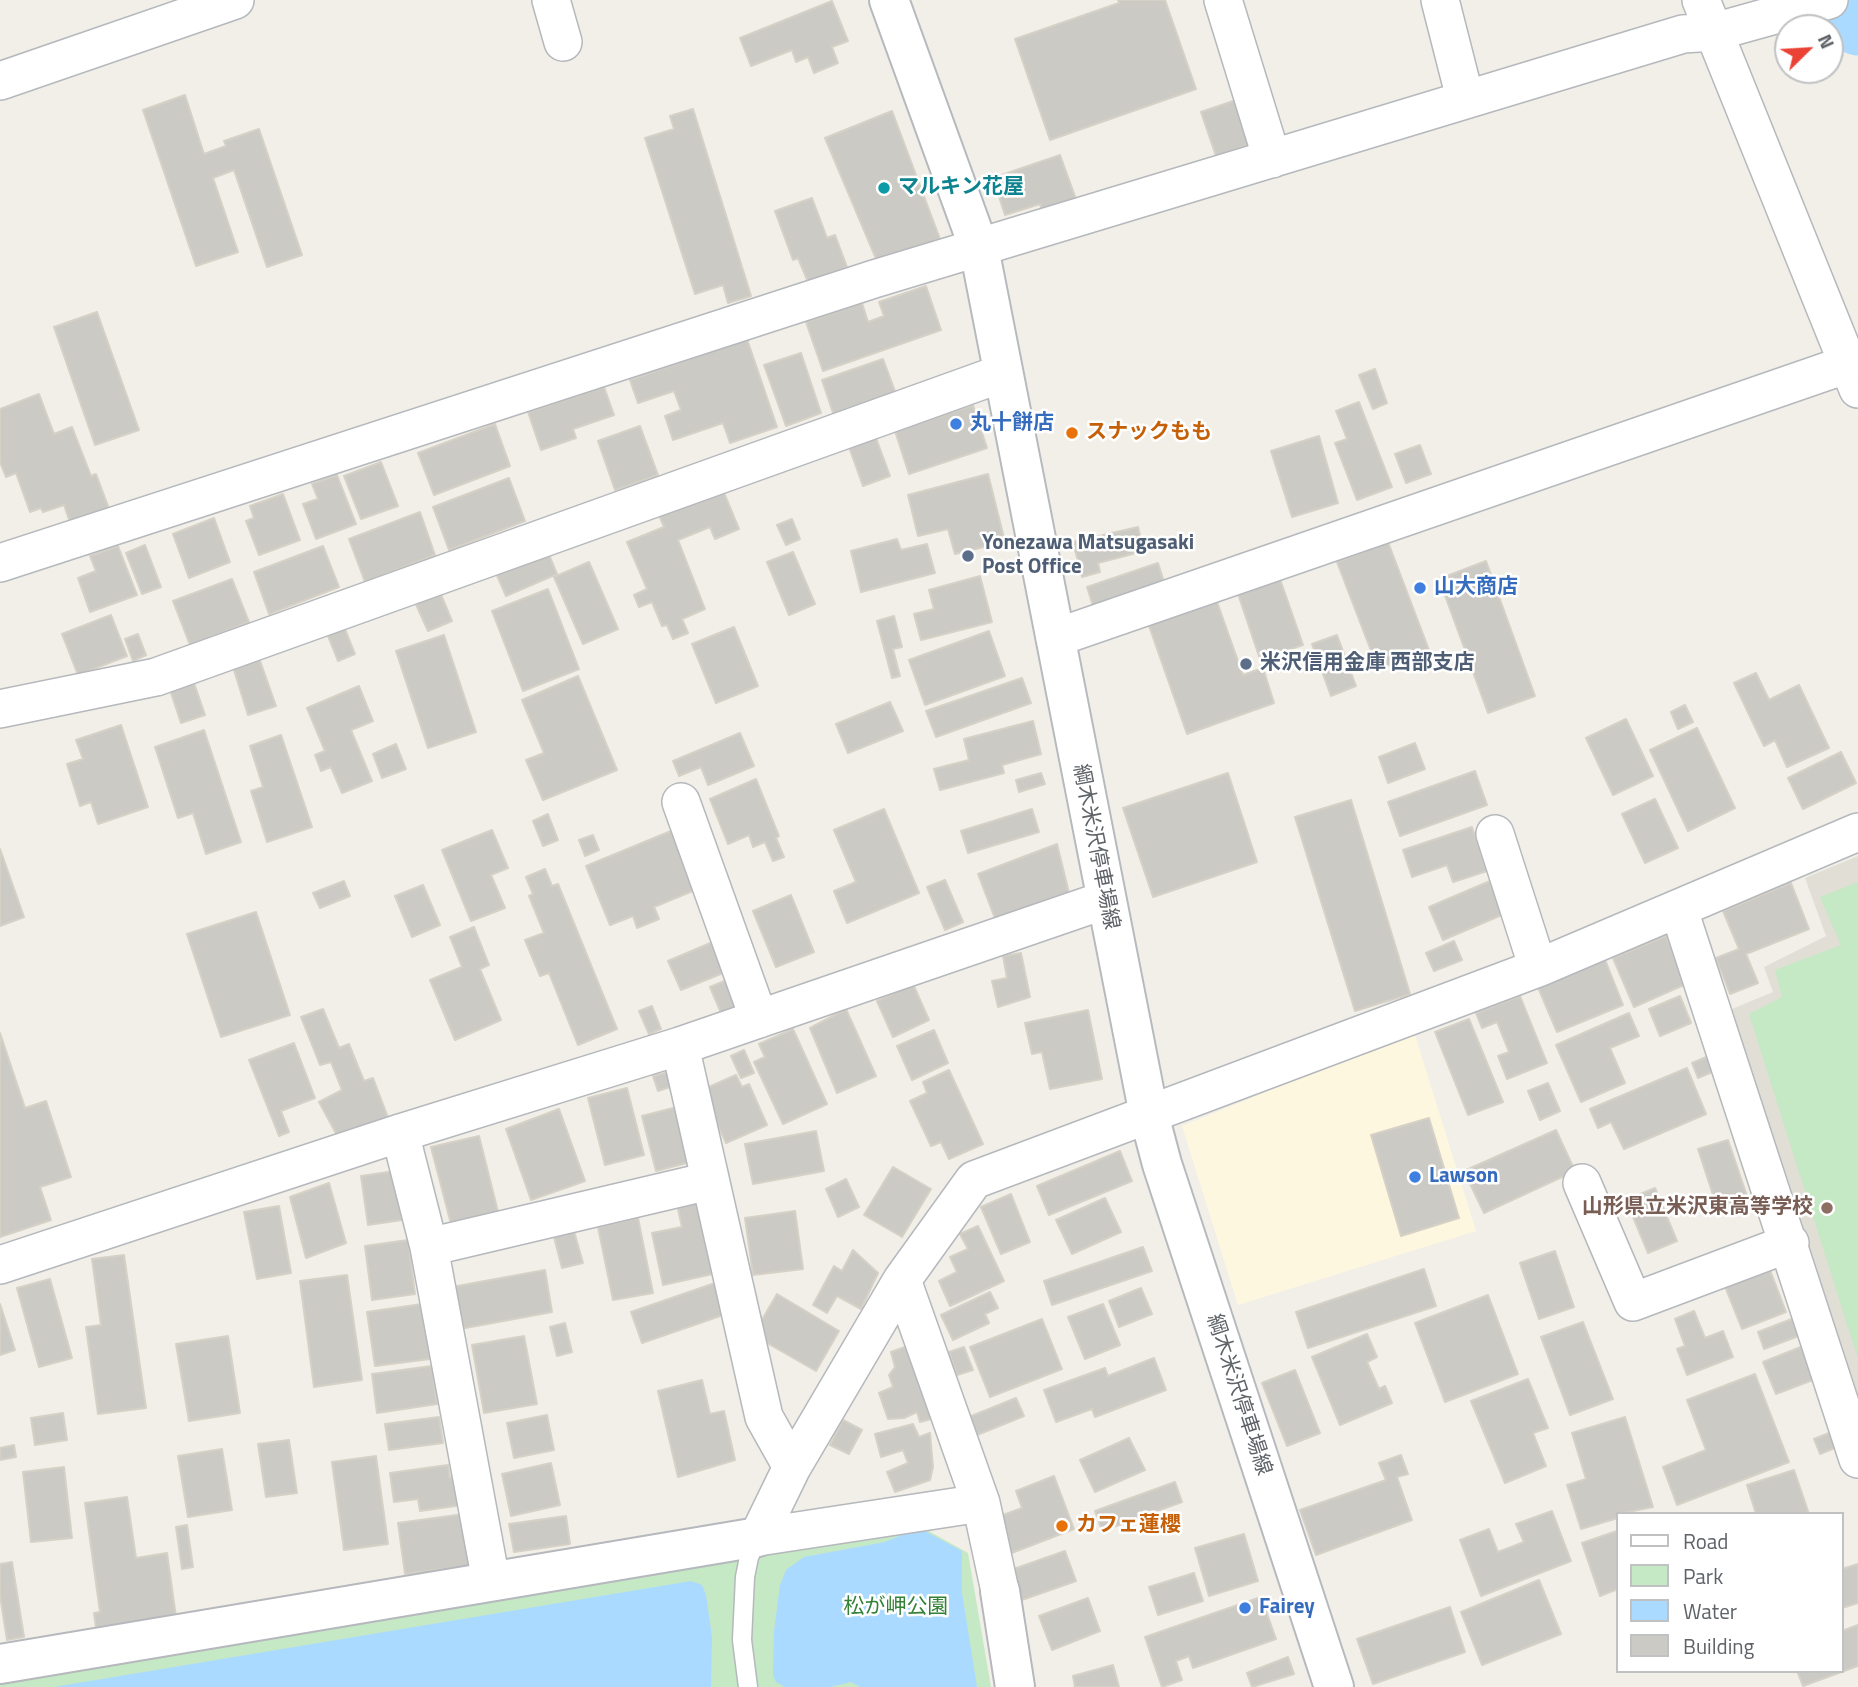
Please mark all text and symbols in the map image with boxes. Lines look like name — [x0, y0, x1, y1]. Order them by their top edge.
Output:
north arrow — [1774, 14, 1844, 84]
text: N — [1811, 29, 1843, 53]
place label: マルキン花屋 — [898, 175, 1024, 201]
marker: マルキン花屋 — [876, 180, 892, 196]
place label: 丸十餅店 — [970, 411, 1054, 437]
marker: 丸十餅店 — [948, 416, 964, 432]
place label: スナックもも — [1086, 420, 1212, 446]
marker: スナックもも — [1064, 425, 1080, 441]
place label: Yonezawa Matsugasaki Post Office — [982, 531, 1194, 581]
marker: Yonezawa Matsugasaki Post Office — [960, 548, 976, 564]
place label: 山大商店 — [1434, 575, 1518, 601]
marker: 山大商店 — [1412, 580, 1428, 596]
place label: 米沢信用金庫 西部支店 — [1260, 651, 1475, 677]
marker: 米沢信用金庫 西部支店 — [1238, 656, 1254, 672]
street label: 綱木米沢停車場線 — [1067, 762, 1123, 932]
place label: Lawson — [1429, 1164, 1498, 1190]
marker: Lawson — [1407, 1169, 1423, 1185]
place label: 山形県立米沢東高等学校 — [1582, 1195, 1813, 1221]
marker: 山形県立米沢東高等学校 — [1819, 1200, 1835, 1216]
street label: 綱木米沢停車場線 — [1200, 1311, 1276, 1479]
legend — [1616, 1512, 1844, 1673]
place label: カフェ蓮櫻 — [1076, 1513, 1181, 1539]
marker: カフェ蓮櫻 — [1054, 1518, 1070, 1534]
text: Road — [1683, 1525, 1728, 1557]
text: Park — [1683, 1560, 1723, 1592]
park label: 松が岬公園 — [844, 1595, 948, 1621]
place label: Fairey — [1259, 1595, 1315, 1621]
text: Water — [1683, 1595, 1737, 1627]
marker: Fairey — [1237, 1600, 1253, 1616]
text: Building — [1683, 1630, 1754, 1662]

